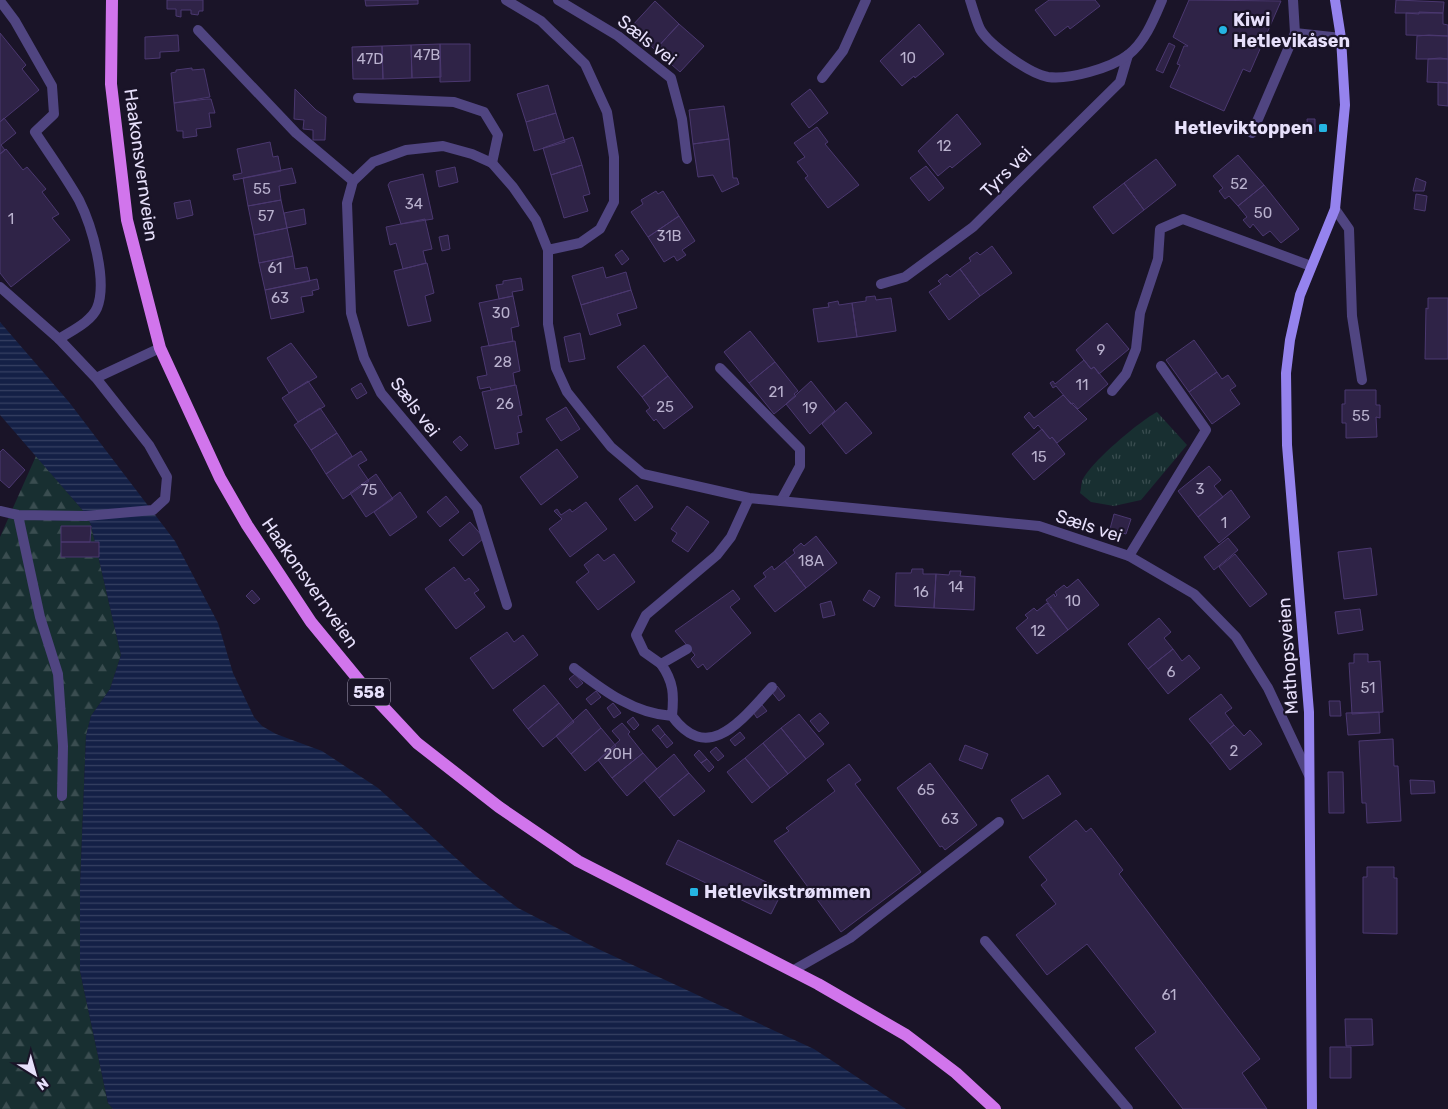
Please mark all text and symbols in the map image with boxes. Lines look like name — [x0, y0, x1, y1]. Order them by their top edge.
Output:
place label: Kiwi Hetlevikåsen — [1233, 9, 1350, 52]
street label: Sæls vei — [613, 10, 681, 70]
marker: Kiwi Hetlevikåsen — [1217, 24, 1229, 36]
house number: 47B — [414, 46, 440, 64]
house number: 10 — [900, 49, 916, 67]
house number: 47D — [356, 50, 384, 68]
street label: Haakonsvernveien — [119, 87, 163, 243]
place label: Hetleviktoppen — [1174, 117, 1313, 139]
marker: Hetleviktoppen — [1317, 122, 1329, 134]
house number: 12 — [936, 137, 952, 155]
street label: Tyrs vei — [976, 142, 1036, 202]
house number: 52 — [1230, 175, 1248, 193]
house number: 55 — [253, 180, 271, 198]
house number: 34 — [405, 195, 423, 213]
house number: 50 — [1254, 204, 1272, 222]
house number: 57 — [258, 207, 275, 225]
house number: 1 — [8, 210, 14, 228]
house number: 31B — [656, 227, 682, 245]
house number: 61 — [267, 259, 283, 277]
house number: 63 — [271, 289, 289, 307]
house number: 30 — [492, 304, 510, 322]
house number: 9 — [1097, 341, 1106, 359]
house number: 28 — [494, 353, 512, 371]
street label: Sæls vei — [386, 373, 444, 441]
house number: 11 — [1076, 376, 1088, 394]
house number: 21 — [768, 383, 784, 401]
house number: 26 — [496, 395, 514, 413]
house number: 25 — [656, 398, 674, 416]
house number: 19 — [802, 399, 818, 417]
house number: 55 — [1352, 407, 1370, 425]
house number: 15 — [1031, 448, 1047, 466]
house number: 3 — [1195, 480, 1205, 498]
house number: 75 — [361, 481, 377, 499]
street label: Sæls vei — [1053, 505, 1125, 547]
street label: Haakonsvernveien — [257, 514, 363, 652]
house number: 1 — [1221, 514, 1227, 532]
house number: 18A — [798, 552, 824, 570]
house number: 14 — [948, 578, 964, 596]
house number: 16 — [913, 583, 929, 601]
house number: 10 — [1065, 592, 1081, 610]
street label: Mathopsveien — [1273, 597, 1303, 715]
house number: 12 — [1030, 622, 1046, 640]
house number: 6 — [1166, 663, 1176, 681]
road number: 558 — [348, 679, 390, 706]
house number: 51 — [1360, 679, 1376, 697]
house number: 2 — [1230, 742, 1239, 760]
house number: 20H — [603, 745, 633, 763]
house number: 65 — [917, 781, 935, 799]
house number: 63 — [941, 810, 959, 828]
place label: Hetlevikstrømmen — [704, 881, 871, 903]
marker: Hetlevikstrømmen — [688, 886, 700, 898]
house number: 61 — [1161, 986, 1177, 1004]
north arrow — [10, 1049, 60, 1099]
text: N — [33, 1074, 52, 1094]

